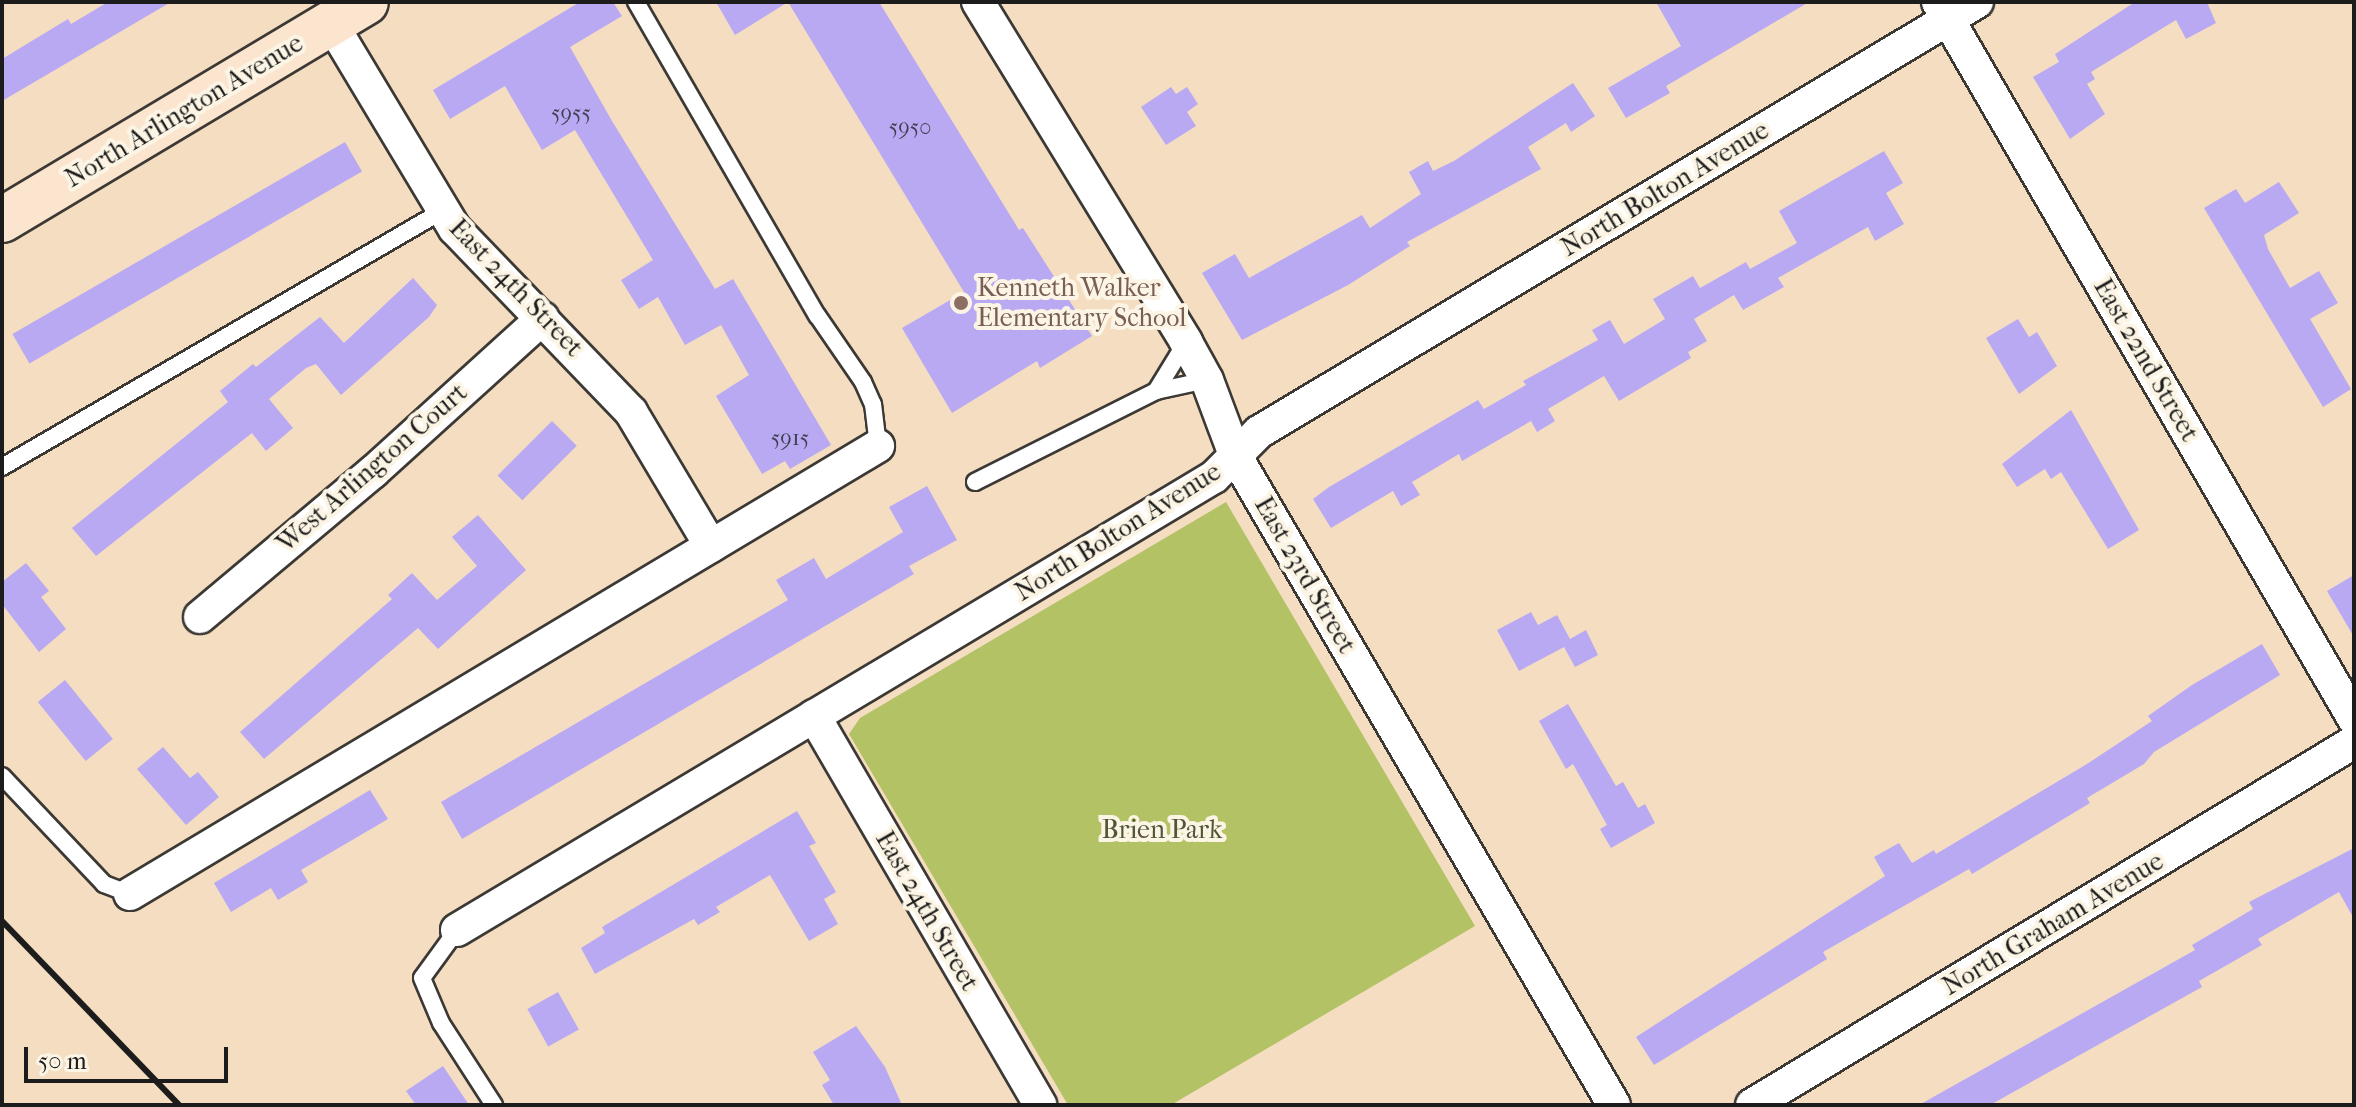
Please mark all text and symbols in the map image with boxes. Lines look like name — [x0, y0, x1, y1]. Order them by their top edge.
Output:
street label: North Arlington Avenue — [59, 28, 309, 194]
house number: 5955 — [551, 101, 591, 127]
house number: 5950 — [889, 115, 931, 141]
street label: North Bolton Avenue — [1556, 115, 1774, 263]
street label: East 24th Street — [443, 213, 589, 363]
place label: Kenneth Walker Elementary School — [977, 272, 1186, 334]
street label: East 22nd Street — [2087, 273, 2205, 447]
marker: Kenneth Walker Elementary School — [952, 294, 970, 312]
street label: West Arlington Court — [271, 377, 473, 559]
house number: 5915 — [771, 426, 809, 452]
street label: North Bolton Avenue — [1009, 456, 1227, 608]
street label: East 23rd Street — [1248, 491, 1362, 659]
park label: Brien Park — [1102, 814, 1222, 846]
street label: East 24th Street — [869, 826, 985, 996]
street label: North Graham Avenue — [1937, 846, 2169, 1002]
scale bar — [28, 1031, 232, 1081]
text: 50 m — [38, 1047, 87, 1075]

